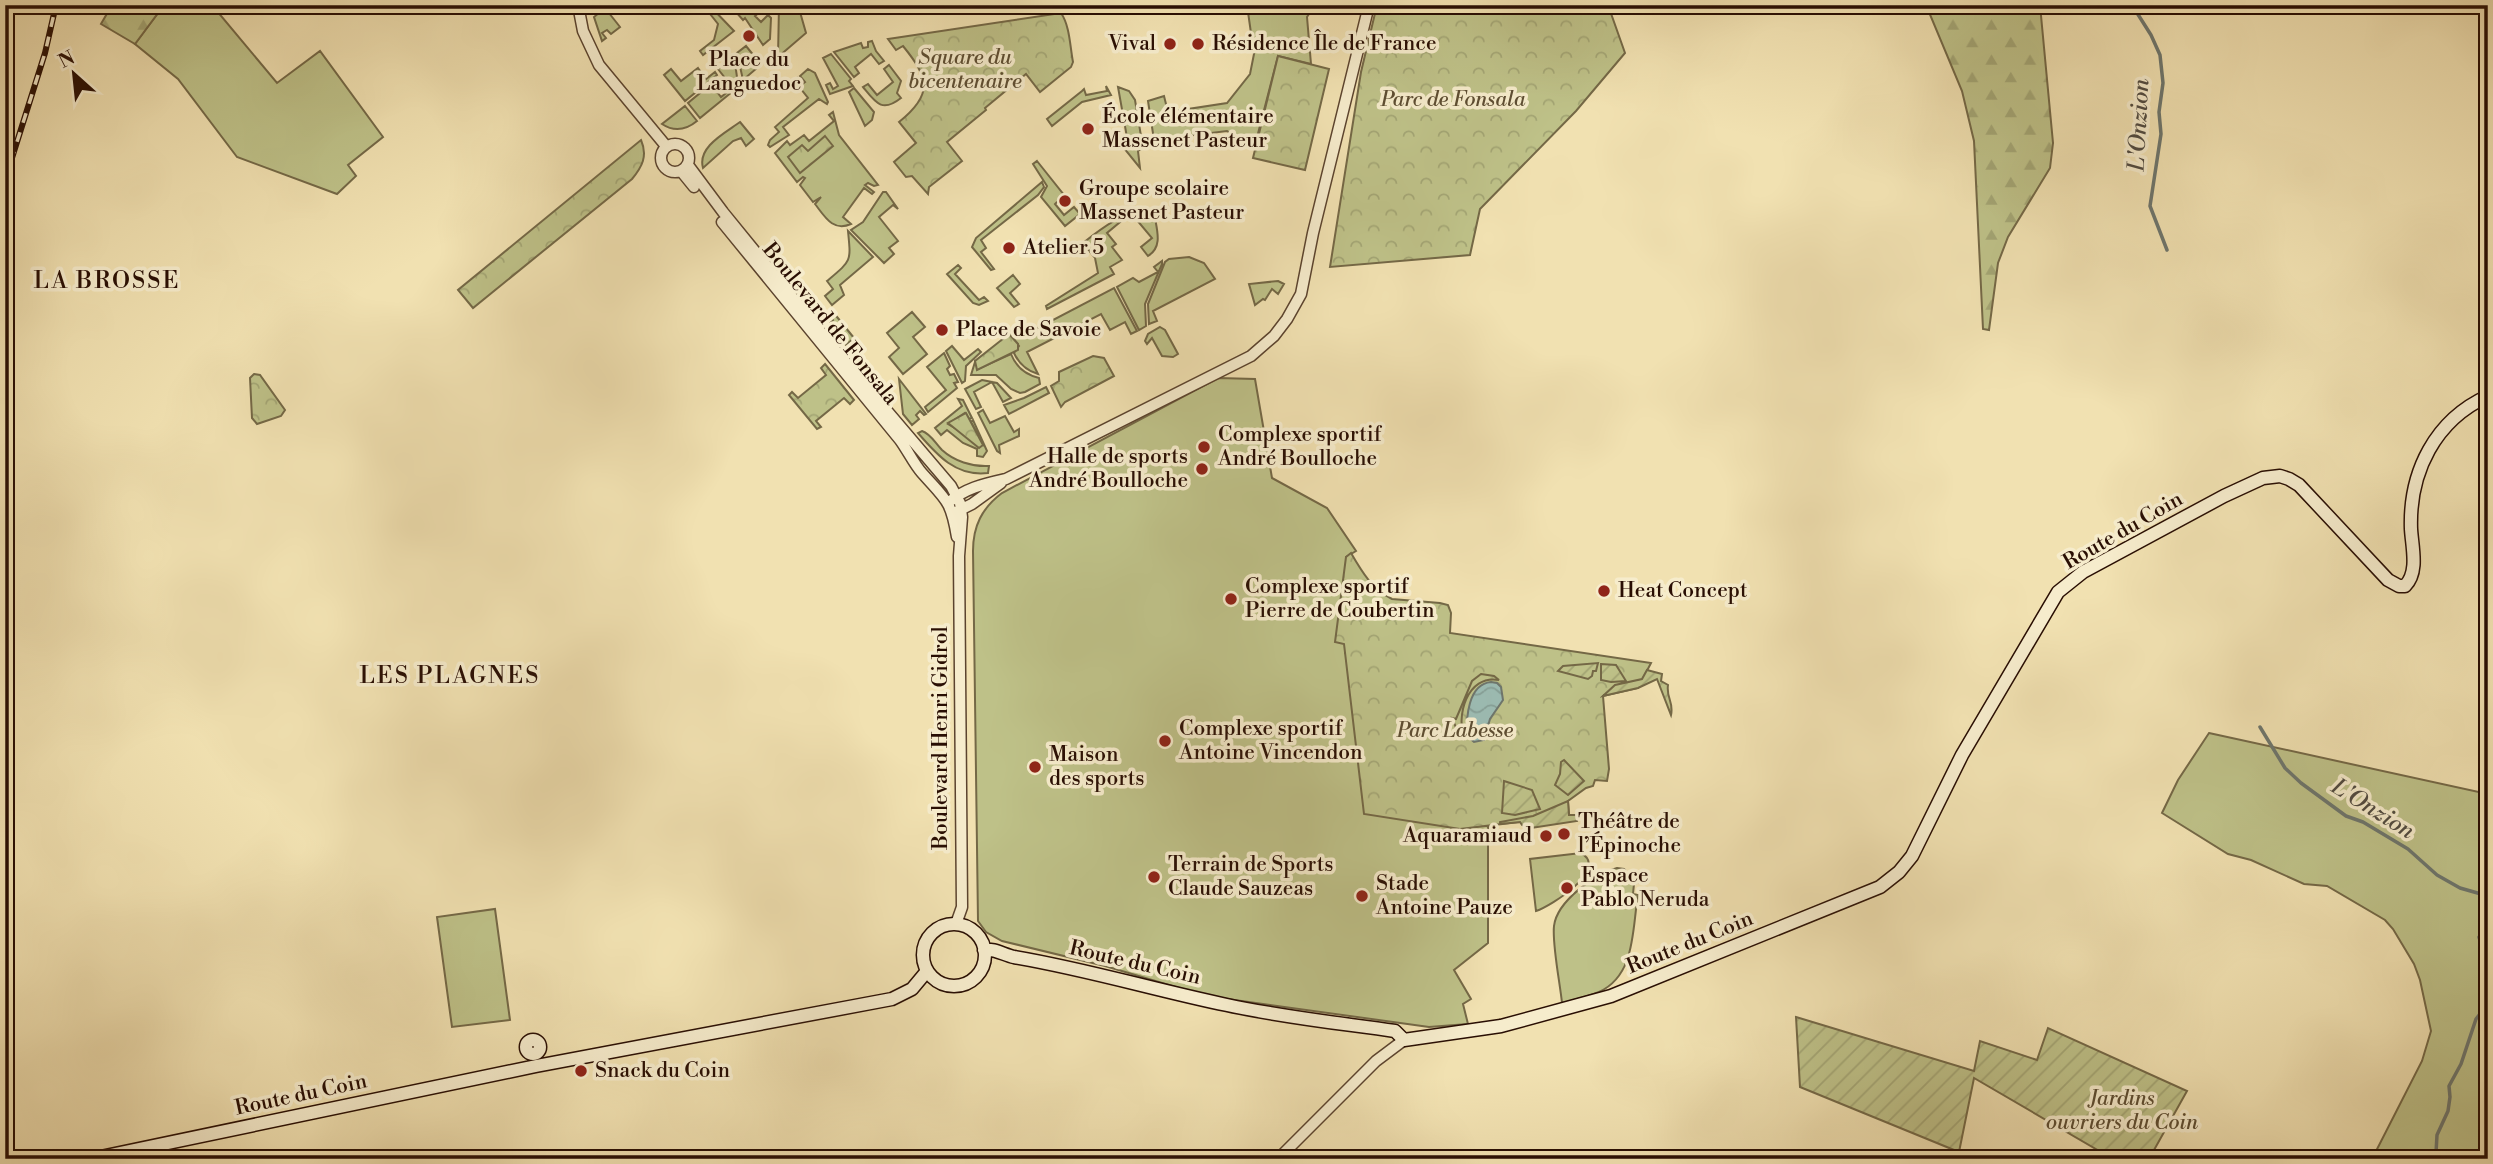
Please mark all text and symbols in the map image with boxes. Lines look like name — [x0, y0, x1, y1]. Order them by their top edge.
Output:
marker: Place du Languedoc — [741, 28, 757, 44]
place label: Résidence Île de France — [1212, 29, 1437, 57]
place label: Vival — [1107, 31, 1156, 57]
marker: Vival — [1162, 36, 1178, 52]
marker: Résidence Île de France — [1190, 36, 1206, 52]
north arrow — [38, 38, 108, 108]
park label: Square du bicentenaire — [908, 45, 1022, 95]
text: N — [55, 46, 79, 74]
place label: Place du Languedoc — [697, 47, 801, 97]
water label: L'Onzion — [2123, 77, 2155, 173]
park label: Parc de Fonsala — [1380, 87, 1526, 113]
place label: École élémentaire Massenet Pasteur — [1102, 102, 1274, 154]
marker: École élémentaire Massenet Pasteur — [1080, 121, 1096, 137]
place label: Groupe scolaire Massenet Pasteur — [1079, 176, 1244, 226]
marker: Groupe scolaire Massenet Pasteur — [1057, 193, 1073, 209]
place label: Atelier 5 — [1022, 235, 1104, 261]
street label: Boulevard de Fonsala — [756, 237, 904, 411]
marker: Atelier 5 — [1001, 240, 1017, 256]
district label: LA BROSSE — [34, 267, 180, 295]
place label: Place de Savoie — [956, 317, 1101, 343]
marker: Place de Savoie — [934, 322, 950, 338]
place label: Complexe sportif André Boulloche — [1217, 422, 1383, 472]
marker: Complexe sportif André Boulloche — [1196, 439, 1212, 455]
place label: Halle de sports André Boulloche — [1028, 444, 1188, 494]
marker: Halle de sports André Boulloche — [1194, 461, 1210, 477]
street label: Route du Coin — [2058, 486, 2188, 576]
place label: Complexe sportif Pierre de Coubertin — [1245, 574, 1435, 624]
place label: Heat Concept — [1618, 578, 1748, 604]
marker: Heat Concept — [1596, 583, 1612, 599]
marker: Complexe sportif Pierre de Coubertin — [1223, 591, 1239, 607]
street label: Boulevard Henri Gidrol — [928, 626, 954, 851]
district label: LES PLAGNES — [360, 662, 540, 690]
place label: Complexe sportif Antoine Vincendon — [1178, 716, 1363, 766]
park label: Parc Labesse — [1396, 718, 1513, 744]
marker: Complexe sportif Antoine Vincendon — [1157, 733, 1173, 749]
place label: Maison des sports — [1049, 742, 1145, 792]
marker: Maison des sports — [1027, 759, 1043, 775]
water label: L'Onzion — [2326, 772, 2421, 846]
place label: Théâtre de l’Épinoche — [1578, 809, 1681, 859]
place label: Aquaramiaud — [1402, 823, 1532, 849]
marker: Théâtre de l’Épinoche — [1556, 826, 1572, 842]
marker: Aquaramiaud — [1538, 828, 1554, 844]
place label: Terrain de Sports Claude Sauzeas — [1168, 852, 1334, 902]
place label: Espace Pablo Neruda — [1581, 863, 1710, 913]
marker: Terrain de Sports Claude Sauzeas — [1146, 869, 1162, 885]
place label: Stade Antoine Pauze — [1375, 871, 1513, 921]
marker: Espace Pablo Neruda — [1559, 880, 1575, 896]
marker: Stade Antoine Pauze — [1354, 888, 1370, 904]
street label: Route du Coin — [1623, 906, 1758, 980]
street label: Route du Coin — [1067, 935, 1204, 991]
place label: Snack du Coin — [595, 1058, 730, 1084]
marker: Snack du Coin — [573, 1063, 589, 1079]
street label: Route du Coin — [233, 1068, 370, 1122]
park label: Jardins ouvriers du Coin — [2046, 1086, 2198, 1136]

